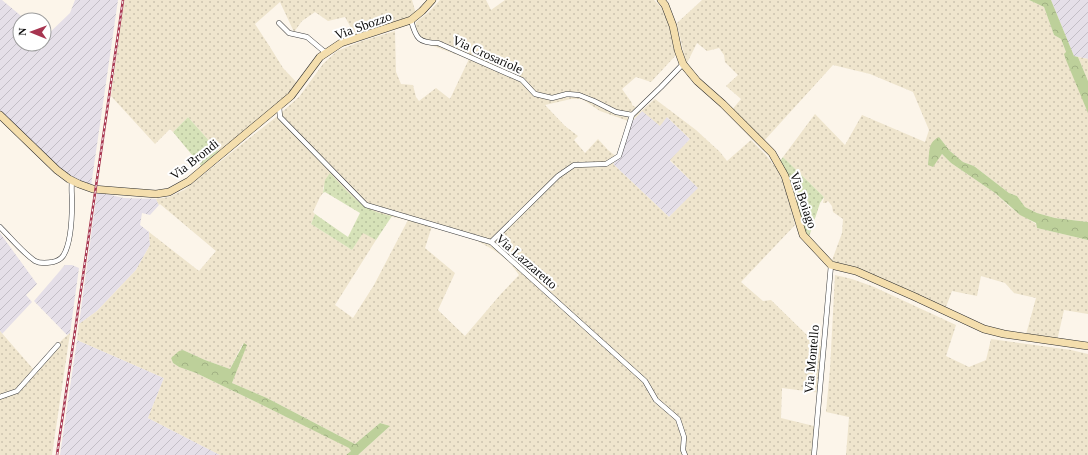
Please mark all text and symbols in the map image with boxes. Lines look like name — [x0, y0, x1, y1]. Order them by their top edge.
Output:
street label: Via Sbozzo — [333, 8, 394, 43]
north arrow — [12, 12, 52, 52]
text: N — [16, 28, 28, 36]
street label: Via Crosariole — [450, 32, 525, 77]
street label: Via Brondi — [167, 136, 222, 183]
street label: Via Boiago — [787, 170, 820, 230]
street label: Via Lazzaretto — [493, 231, 560, 292]
street label: Via Montello — [801, 324, 822, 394]

